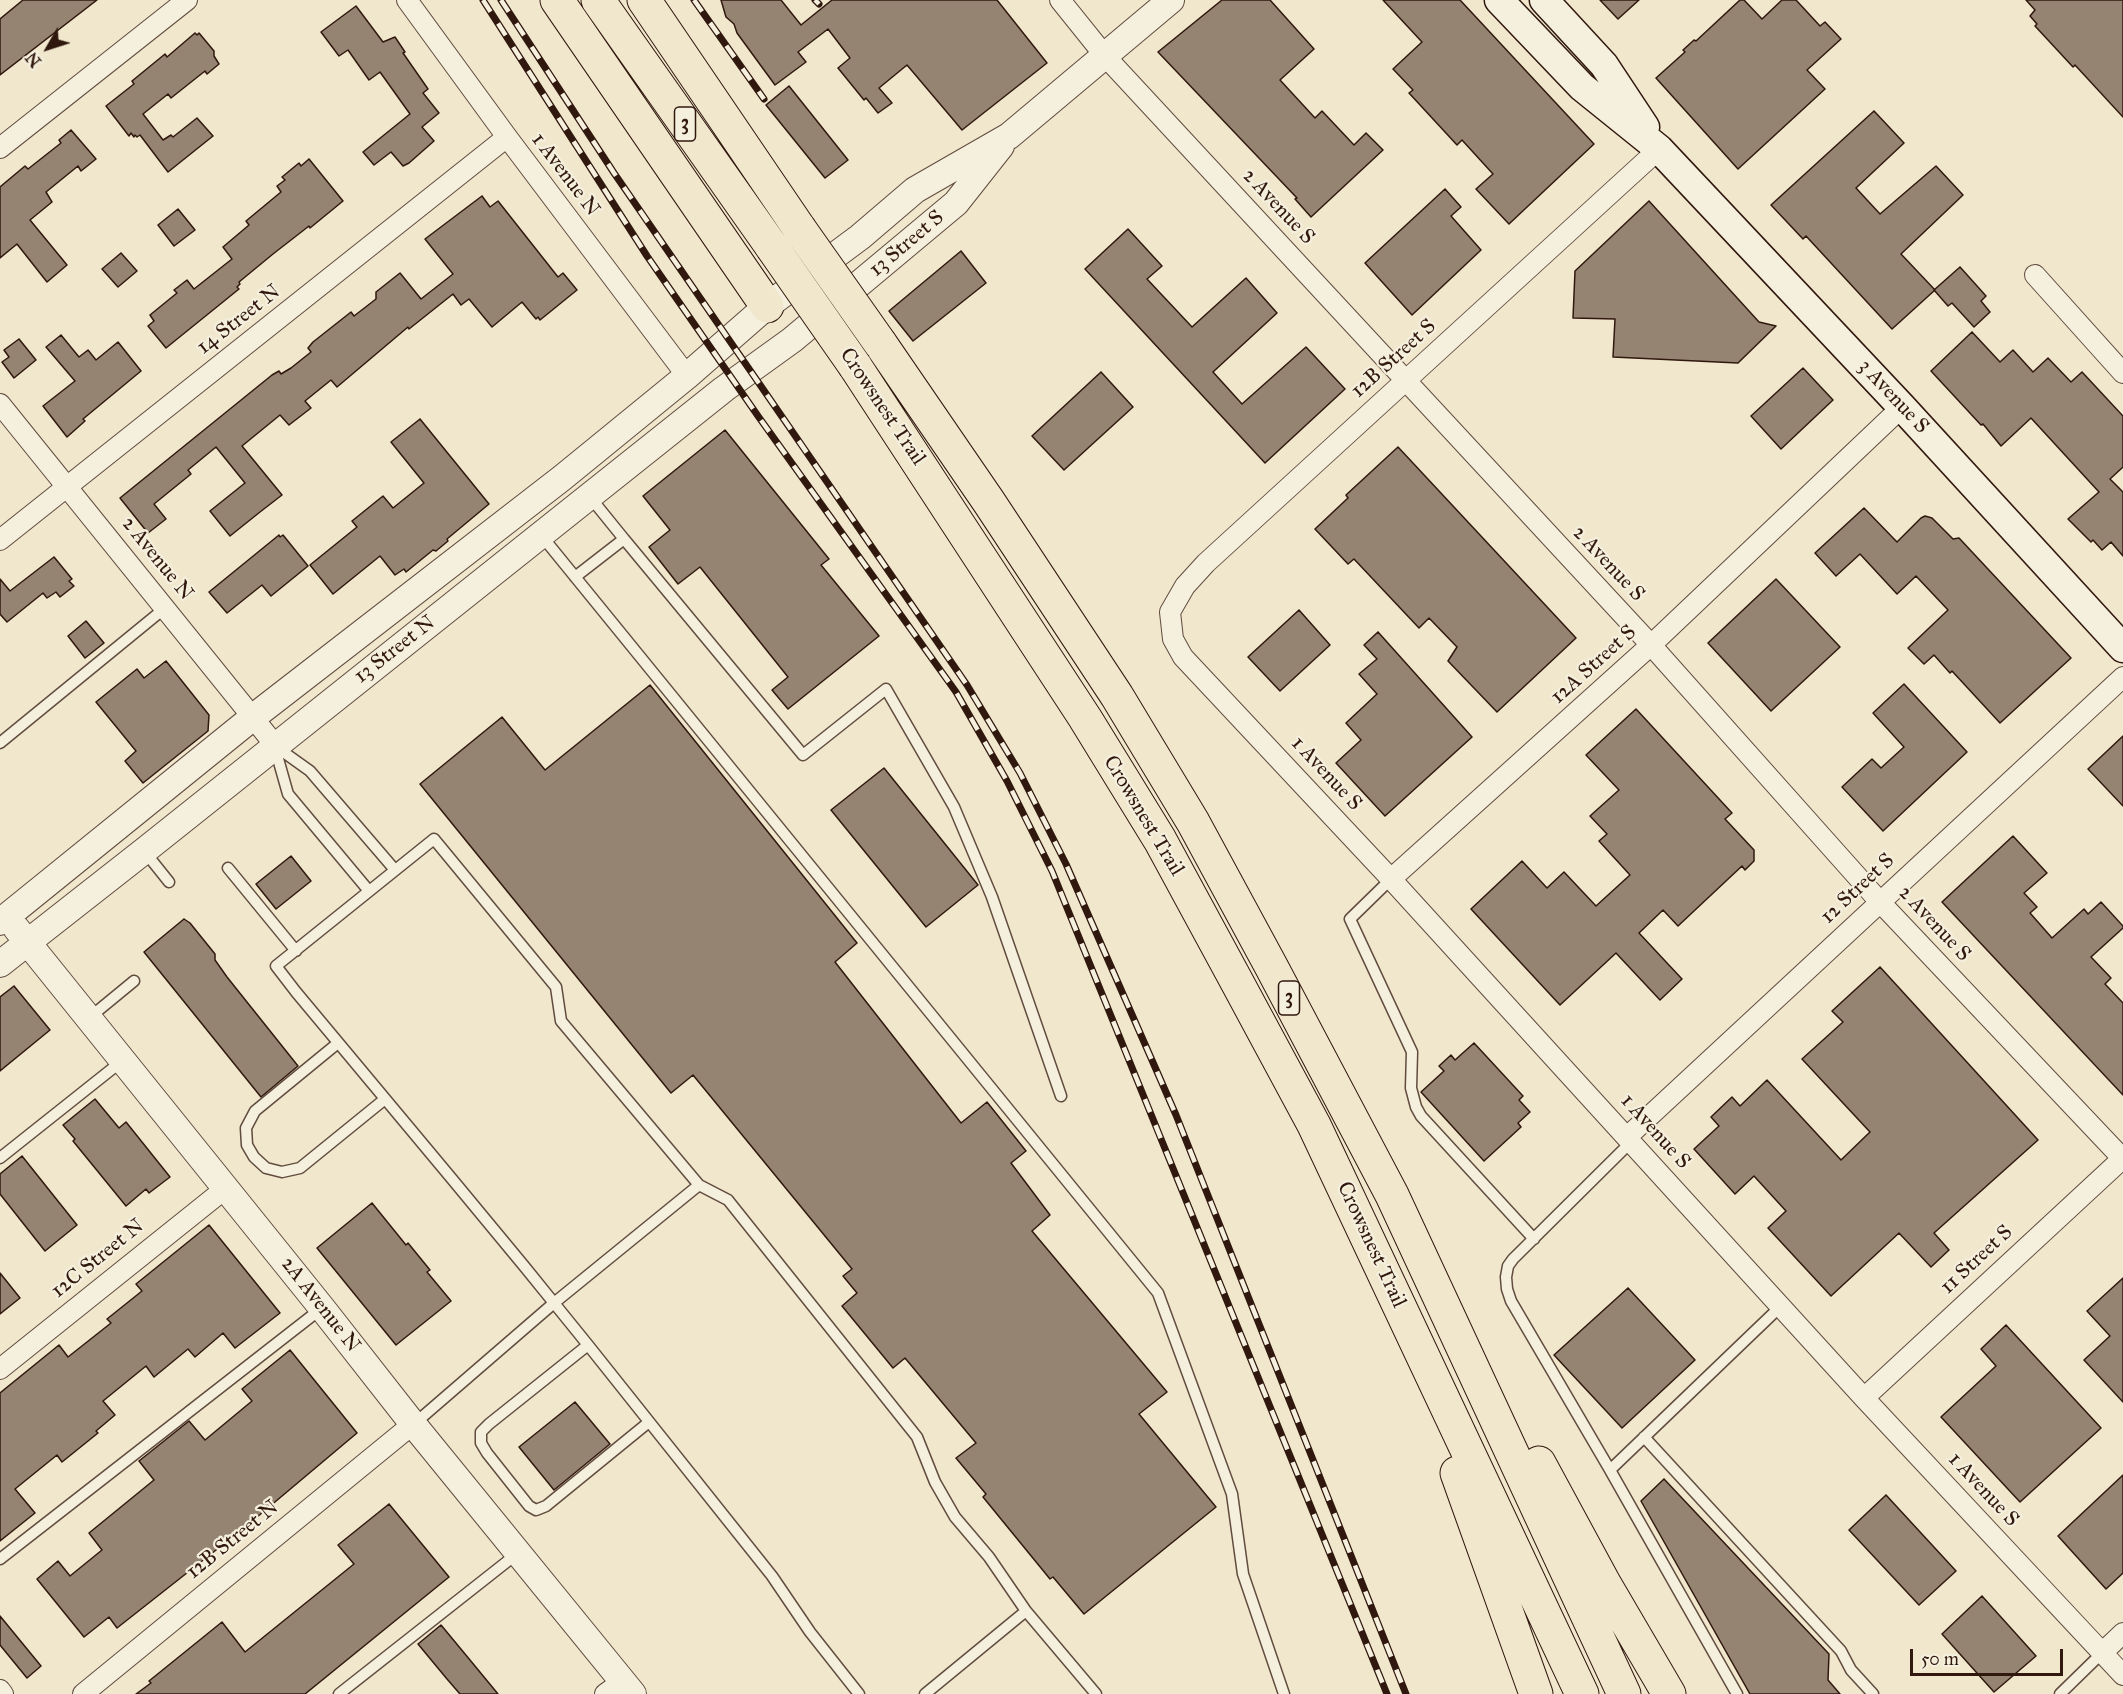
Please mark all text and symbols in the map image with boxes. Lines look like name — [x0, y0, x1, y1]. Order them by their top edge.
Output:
north arrow — [18, 18, 78, 78]
text: N — [22, 48, 45, 71]
road number: 3 — [674, 107, 696, 141]
street label: 1 Avenue N — [525, 128, 605, 222]
street label: 2 Avenue S — [1237, 164, 1319, 250]
street label: 13 Street S — [864, 205, 950, 283]
street label: 14 Street N — [192, 280, 286, 360]
street label: 12B Street S — [1346, 314, 1442, 404]
street label: Crowsnest Trail — [834, 344, 930, 470]
street label: 3 Avenue S — [1852, 355, 1934, 439]
street label: 2 Avenue N — [116, 512, 198, 606]
street label: 2 Avenue S — [1567, 521, 1649, 607]
street label: 13 Street N — [350, 611, 440, 689]
street label: 12A Street S — [1546, 620, 1642, 710]
street label: 1 Avenue S — [1285, 732, 1367, 816]
street label: Crowsnest Trail — [1097, 751, 1189, 881]
street label: 12 Street S — [1816, 848, 1900, 930]
street label: 2 Avenue S — [1893, 881, 1975, 967]
road number: 3 — [1278, 981, 1300, 1015]
street label: 1 Avenue S — [1615, 1089, 1695, 1175]
street label: Crowsnest Trail — [1331, 1178, 1411, 1312]
street label: 12C Street N — [47, 1214, 149, 1304]
street label: 11 Street S — [1936, 1220, 2018, 1300]
street label: 2A Avenue N — [275, 1252, 365, 1358]
street label: 1 Avenue S — [1942, 1448, 2024, 1532]
street label: 12B Street N — [182, 1495, 284, 1585]
scale bar — [1913, 1637, 2066, 1675]
text: 50 m — [1921, 1648, 1959, 1670]

